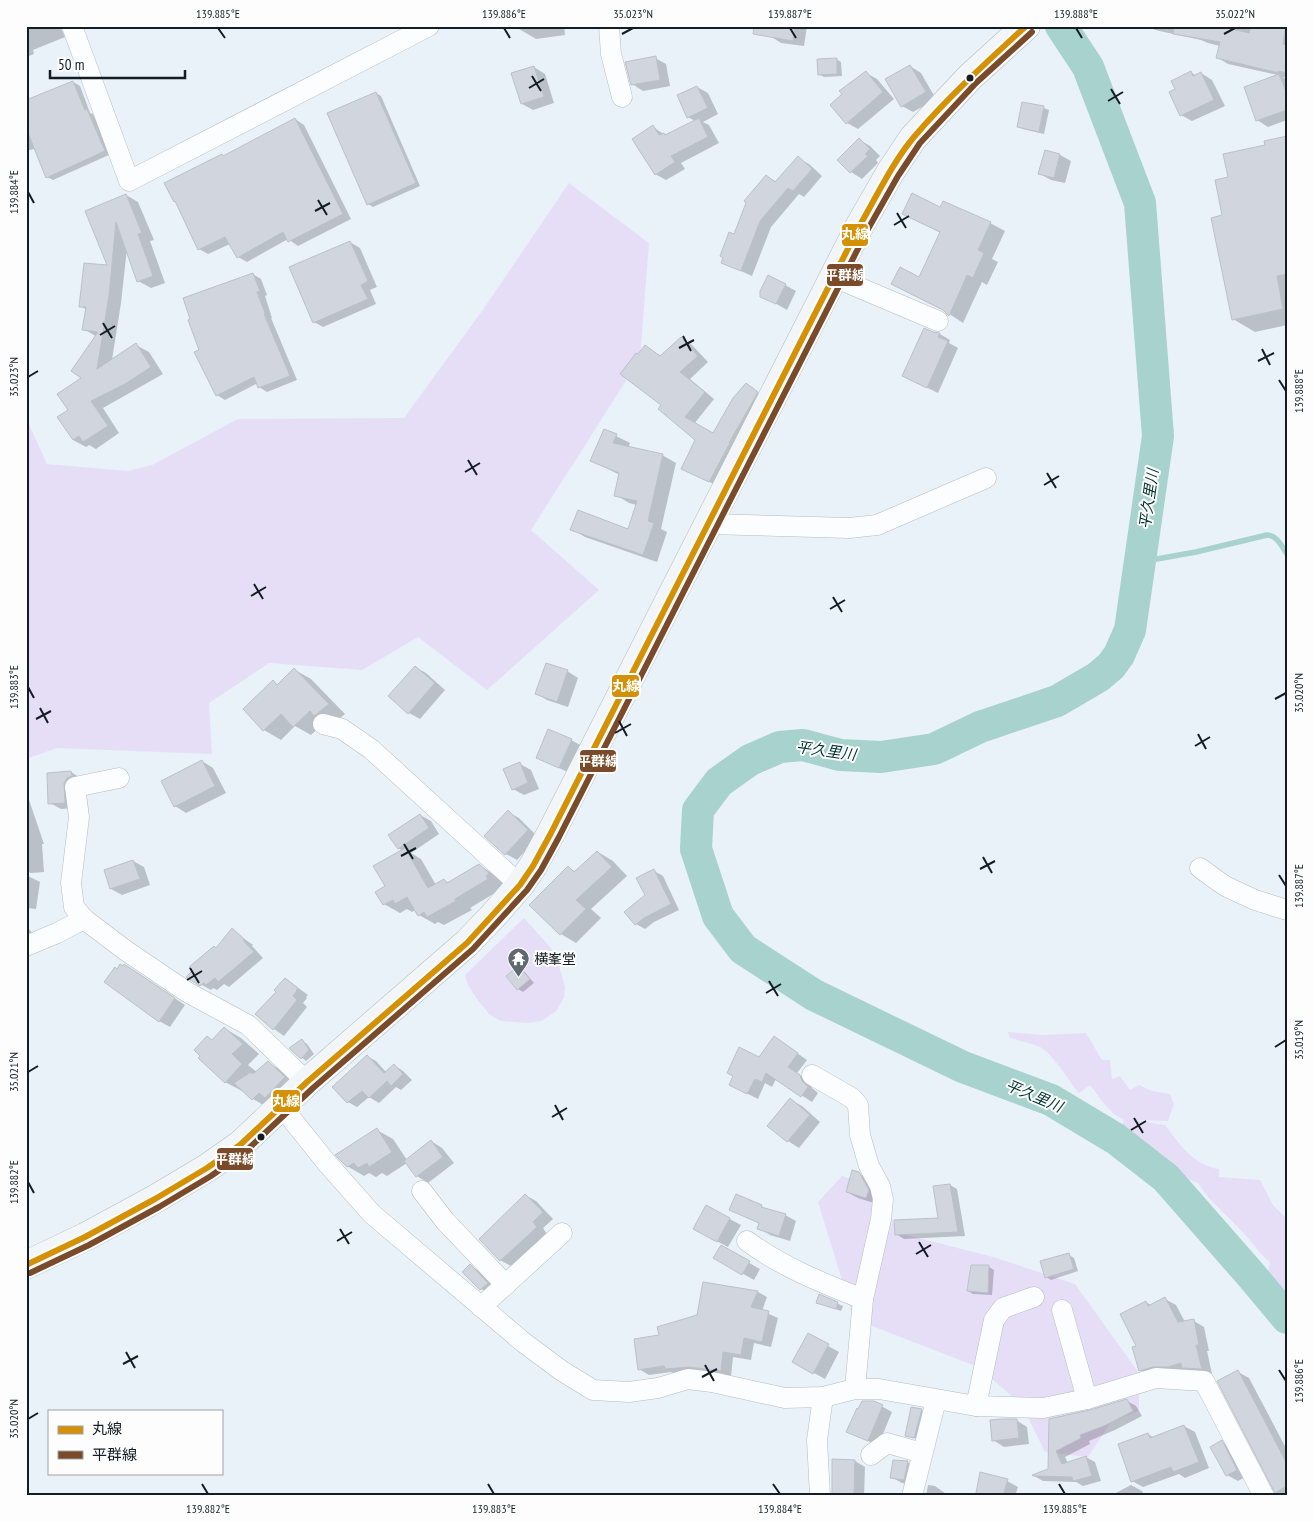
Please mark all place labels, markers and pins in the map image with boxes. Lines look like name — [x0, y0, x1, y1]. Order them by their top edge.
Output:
unlabelled marker — [965, 73, 975, 83]
temple icon: 横峯堂 — [506, 947, 530, 978]
place label: 横峯堂 — [534, 950, 576, 968]
unlabelled marker — [256, 1132, 266, 1142]

